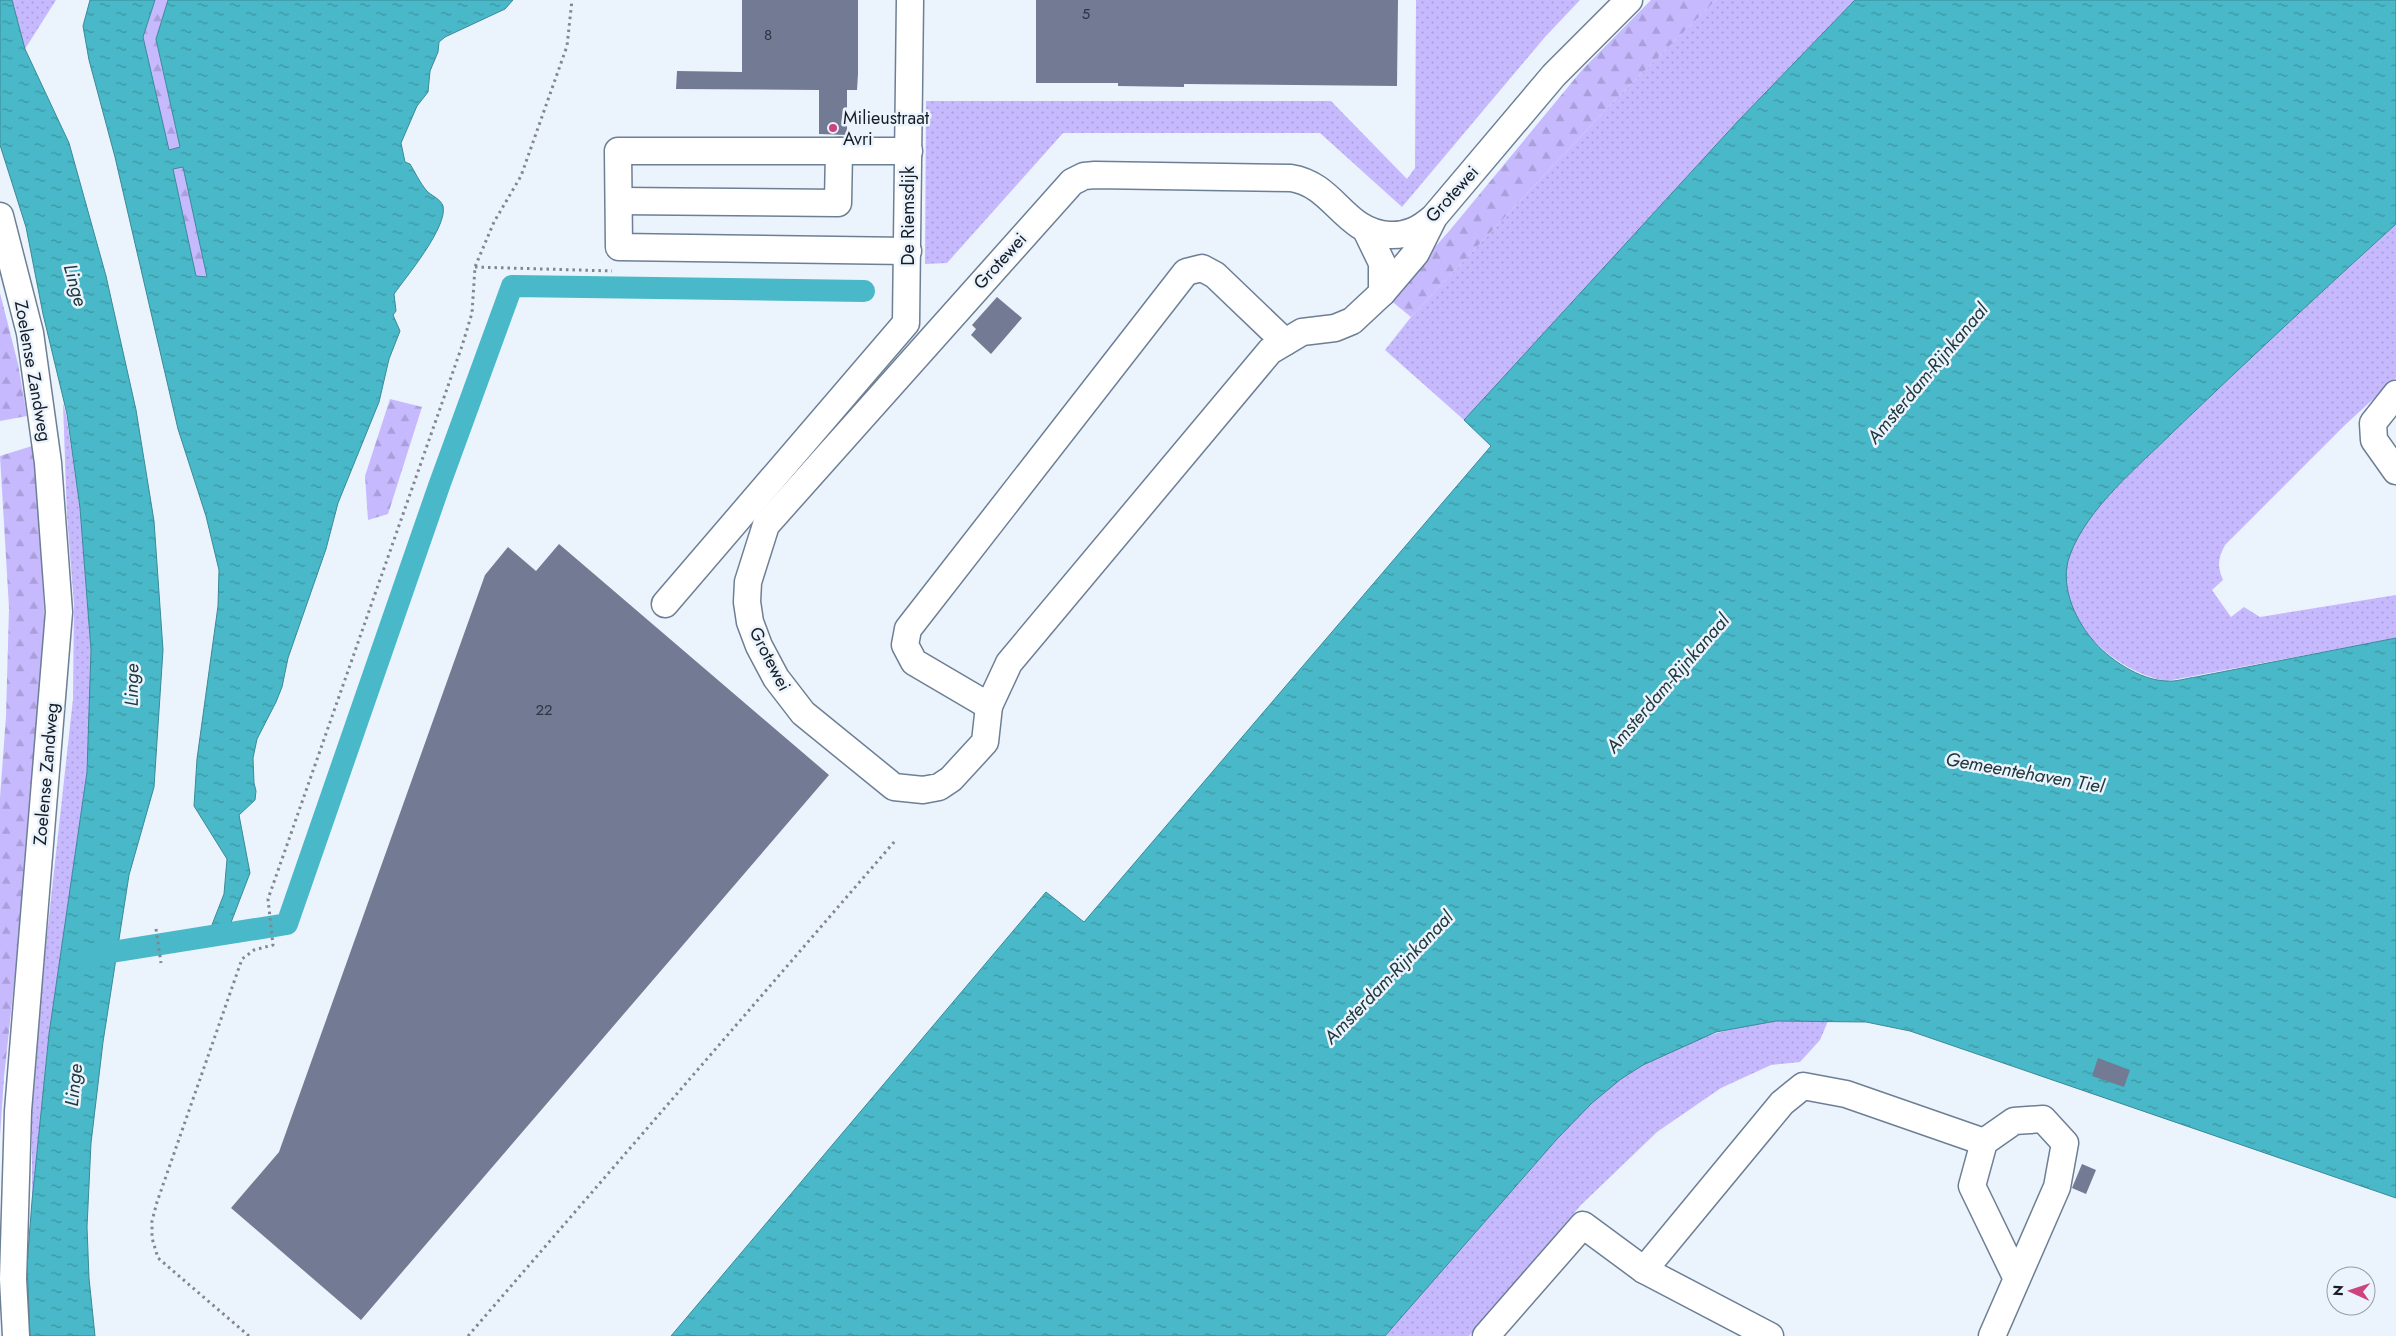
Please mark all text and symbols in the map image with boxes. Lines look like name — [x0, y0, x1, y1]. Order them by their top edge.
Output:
house number: 5 — [1082, 3, 1090, 25]
house number: 8 — [764, 24, 772, 46]
place label: Milieustraat Avri — [843, 105, 930, 152]
marker: Milieustraat Avri — [827, 122, 839, 134]
street label: Grotewei — [1419, 160, 1485, 228]
street label: De Riemsdijk — [895, 166, 921, 266]
street label: Grotewei — [967, 227, 1033, 295]
water label: Linge — [57, 261, 95, 310]
water label: Amsterdam-Rijnkanaal — [1860, 296, 1995, 450]
street label: Zoelense Zandweg — [8, 298, 58, 444]
water label: Amsterdam-Rijnkanaal — [1599, 607, 1736, 760]
street label: Grotewei — [743, 622, 797, 696]
water label: Linge — [118, 663, 145, 707]
house number: 22 — [535, 699, 553, 721]
street label: Zoelense Zandweg — [27, 702, 65, 846]
water label: Gemeentehaven Tiel — [1943, 745, 2107, 800]
water label: Amsterdam-Rijnkanaal — [1317, 904, 1460, 1051]
water label: Linge — [58, 1062, 89, 1108]
north arrow — [2326, 1266, 2376, 1316]
text: N — [2328, 1284, 2348, 1296]

